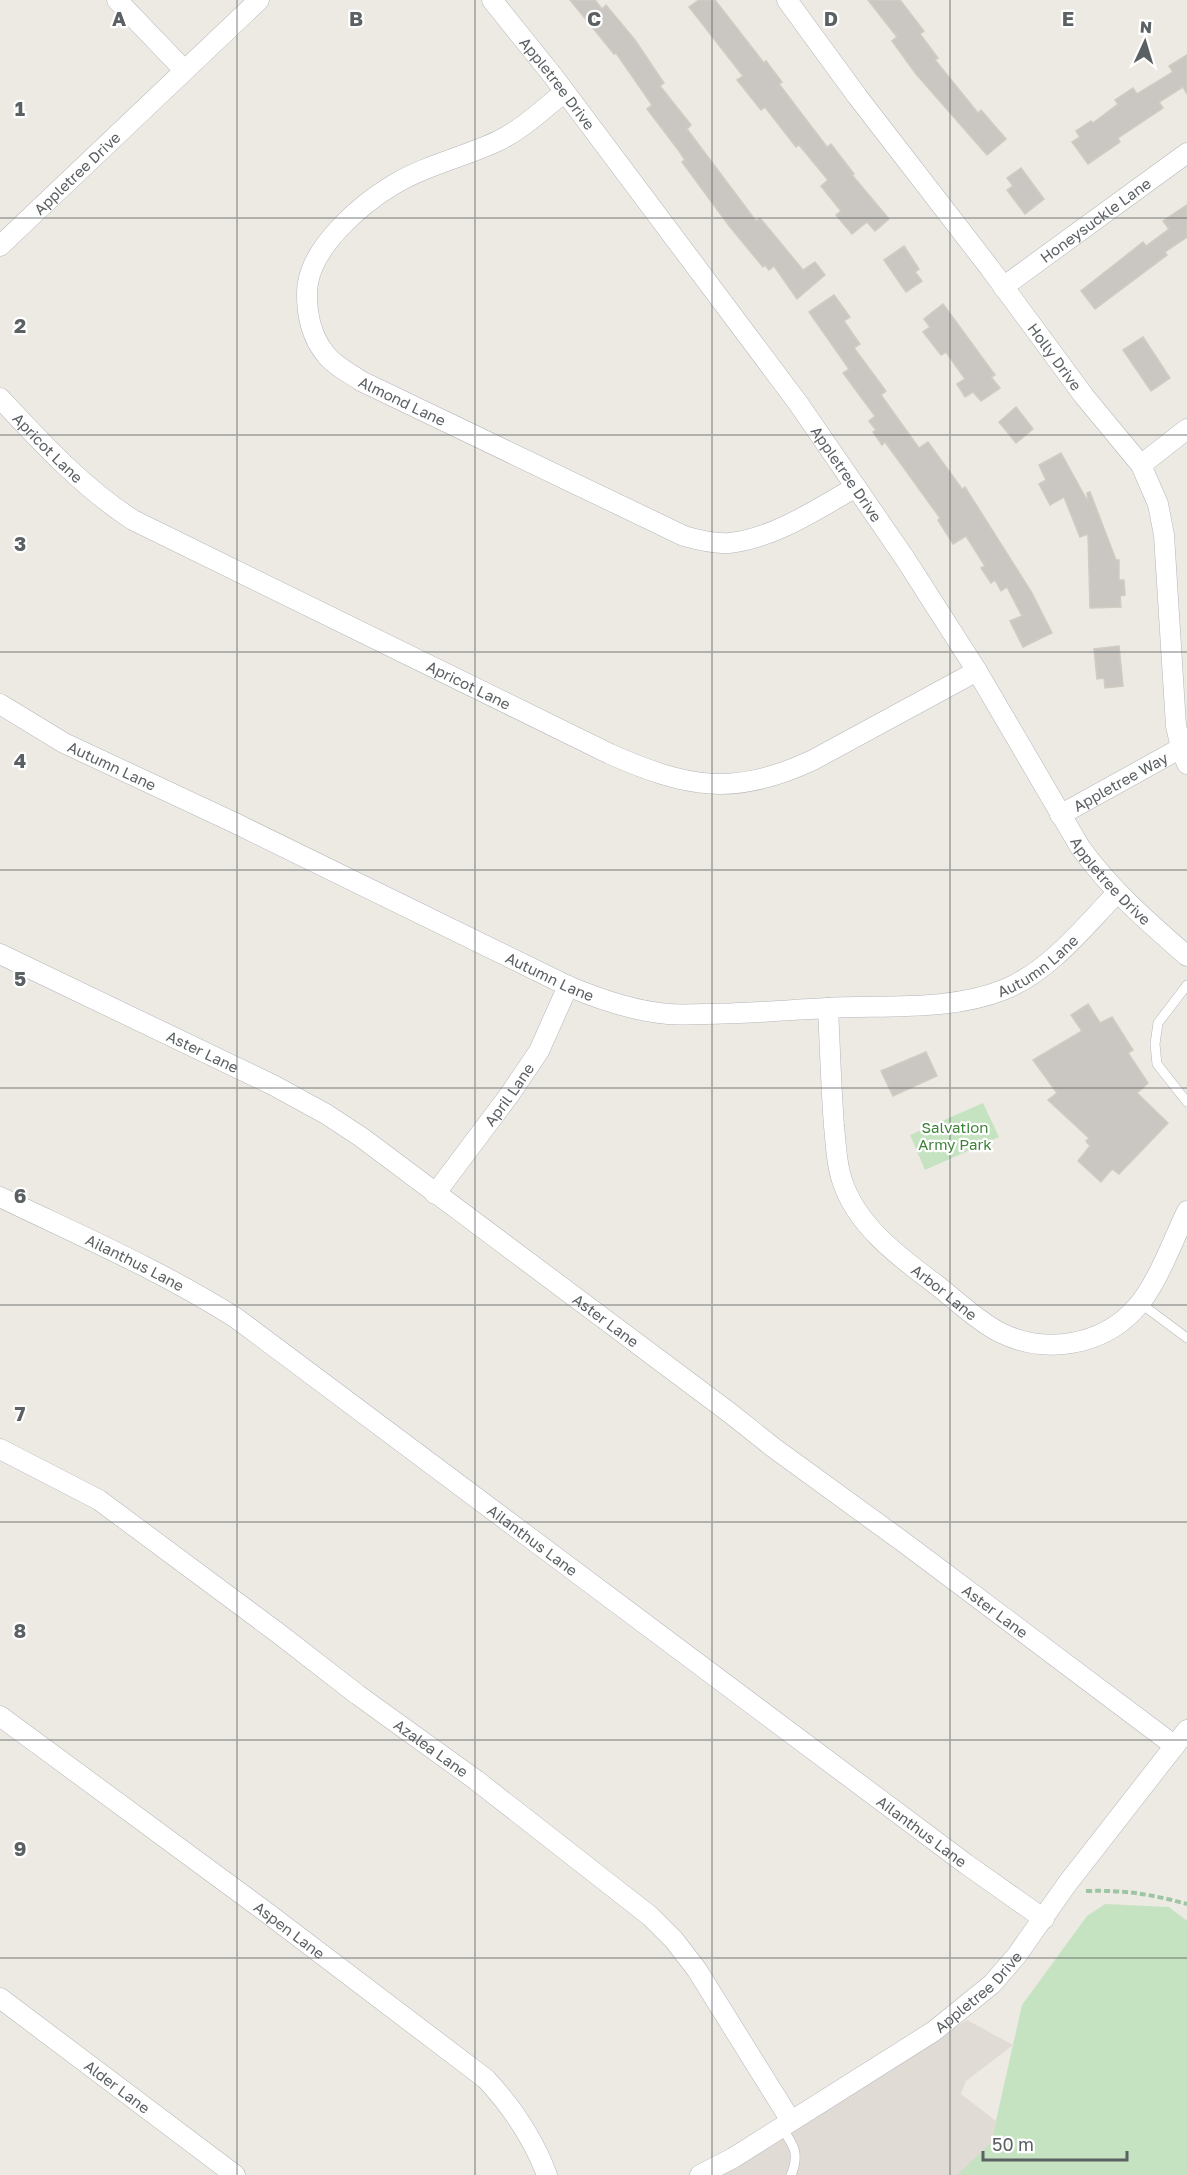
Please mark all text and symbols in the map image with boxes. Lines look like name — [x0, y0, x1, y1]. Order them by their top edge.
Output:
text: A — [112, 6, 126, 30]
text: B — [349, 6, 363, 30]
text: C — [587, 6, 601, 30]
text: D — [824, 6, 838, 30]
text: E — [1062, 6, 1074, 30]
north arrow — [1115, 12, 1175, 72]
text: N — [1139, 17, 1153, 37]
street label: Appletree Drive — [516, 33, 599, 133]
text: 1 — [15, 96, 25, 120]
street label: Appletree Drive — [30, 128, 124, 218]
street label: Honeysuckle Lane — [1036, 173, 1154, 266]
text: 2 — [14, 313, 26, 337]
street label: Holly Drive — [1024, 319, 1086, 394]
street label: Almond Lane — [356, 372, 449, 429]
street label: Apricot Lane — [9, 409, 87, 486]
street label: Appletree Drive — [808, 423, 886, 525]
text: 3 — [14, 531, 26, 555]
street label: Apricot Lane — [424, 657, 514, 713]
street label: Autumn Lane — [65, 737, 159, 794]
text: 4 — [14, 748, 26, 772]
street label: Appletree Way — [1070, 748, 1171, 815]
street label: Appletree Drive — [1067, 834, 1155, 929]
street label: Autumn Lane — [995, 931, 1082, 1000]
street label: Autumn Lane — [503, 948, 597, 1005]
text: 5 — [14, 966, 26, 990]
street label: Aster Lane — [164, 1026, 242, 1076]
street label: April Lane — [480, 1059, 537, 1129]
park label: Salvation Army Park — [918, 1118, 992, 1153]
text: 6 — [14, 1183, 26, 1207]
street label: Ailanthus Lane — [83, 1230, 188, 1295]
street label: Arbor Lane — [908, 1260, 981, 1324]
street label: Aster Lane — [570, 1290, 643, 1351]
text: 7 — [15, 1401, 26, 1425]
street label: Ailanthus Lane — [484, 1501, 582, 1580]
street label: Aster Lane — [959, 1581, 1032, 1642]
text: 8 — [14, 1618, 26, 1642]
street label: Azalea Lane — [391, 1715, 472, 1781]
street label: Ailanthus Lane — [873, 1792, 971, 1871]
text: 9 — [14, 1836, 26, 1860]
street label: Aspen Lane — [251, 1897, 329, 1963]
street label: Appletree Drive — [931, 1947, 1025, 2036]
street label: Alder Lane — [81, 2056, 154, 2117]
scale bar — [983, 2124, 1127, 2162]
text: 50 m — [992, 2133, 1034, 2155]

